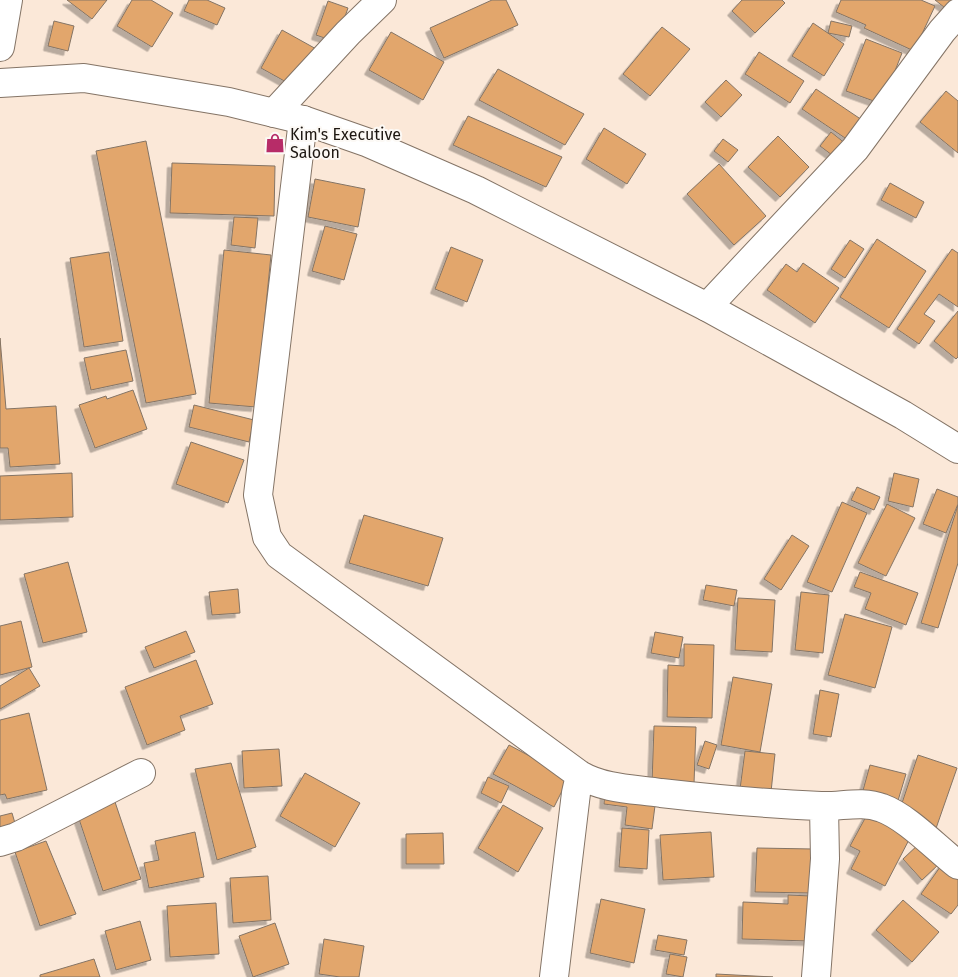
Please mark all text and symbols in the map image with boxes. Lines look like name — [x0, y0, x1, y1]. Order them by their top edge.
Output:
place label: Kim's Executive Saloon — [290, 125, 401, 162]
shop icon: Kim's Executive Saloon — [264, 132, 286, 154]

